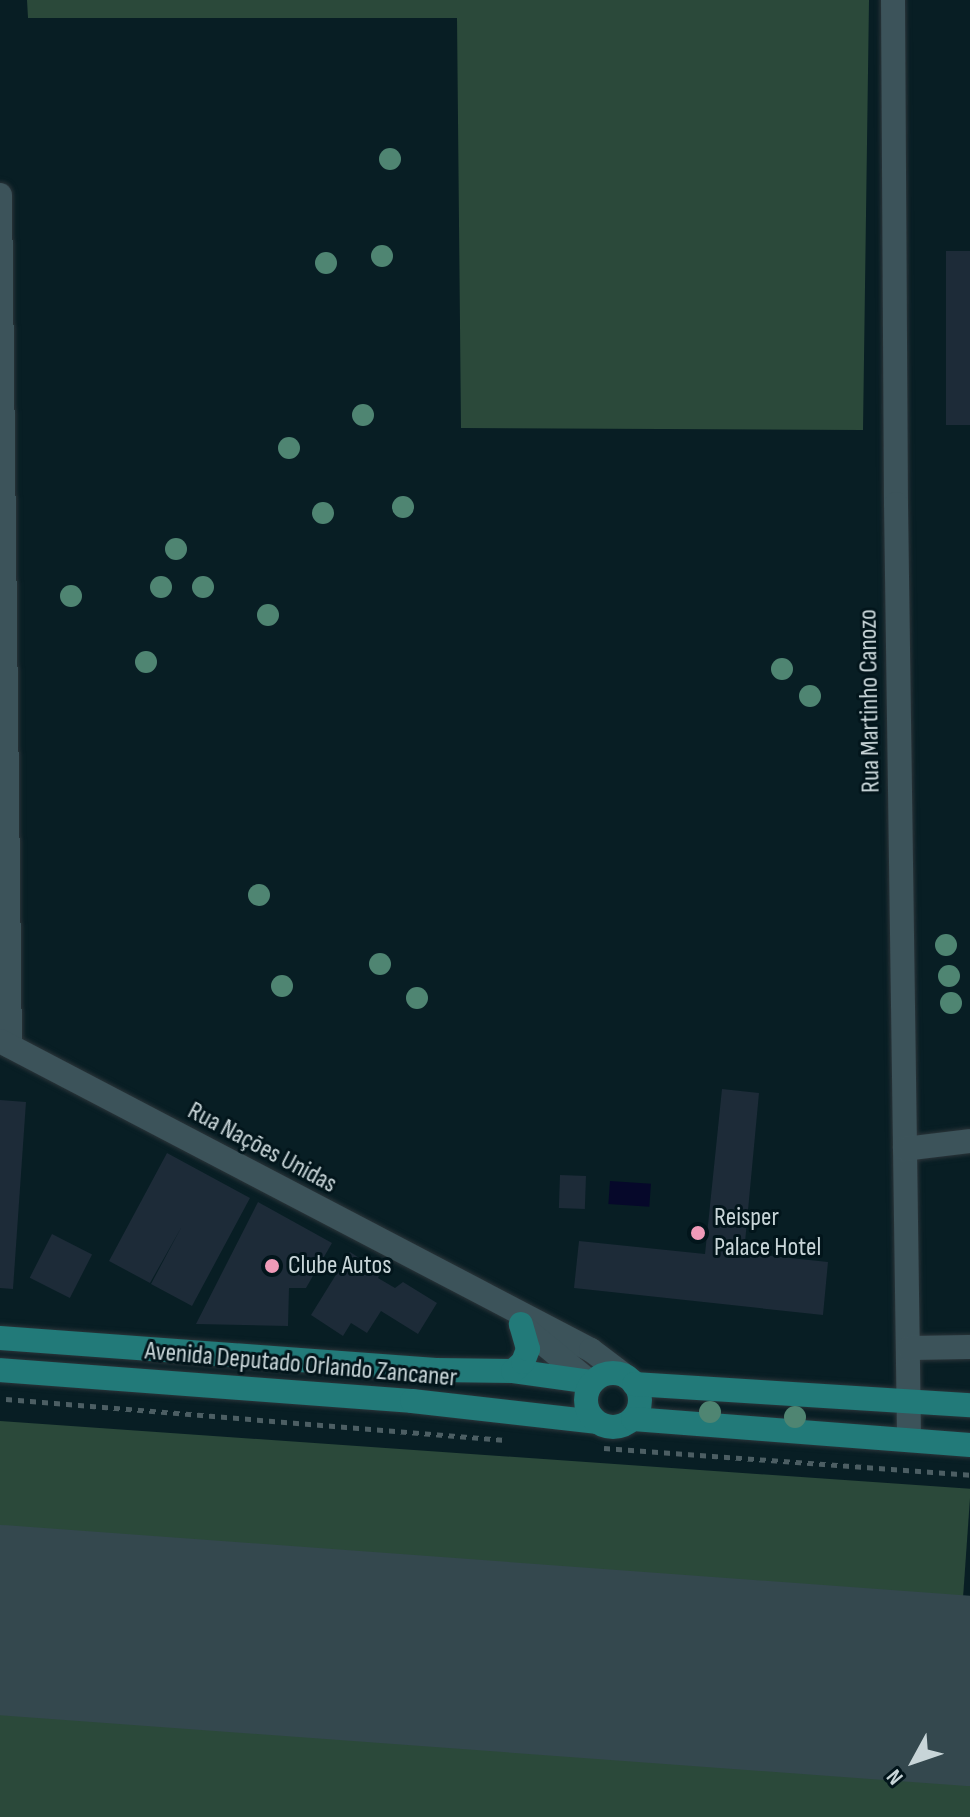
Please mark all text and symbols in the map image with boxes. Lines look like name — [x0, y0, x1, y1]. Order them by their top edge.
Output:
street label: Rua Martinho Canozo — [853, 609, 887, 793]
street label: Rua Nações Unidas — [182, 1096, 342, 1200]
place label: Reisper Palace Hotel — [714, 1202, 821, 1264]
marker: Reisper Palace Hotel — [689, 1224, 707, 1242]
place label: Clube Autos — [288, 1250, 392, 1282]
marker: Clube Autos — [263, 1257, 281, 1275]
street label: Avenida Deputado Orlando Zancaner — [144, 1336, 458, 1394]
north arrow — [874, 1721, 954, 1801]
text: N — [881, 1764, 909, 1790]

